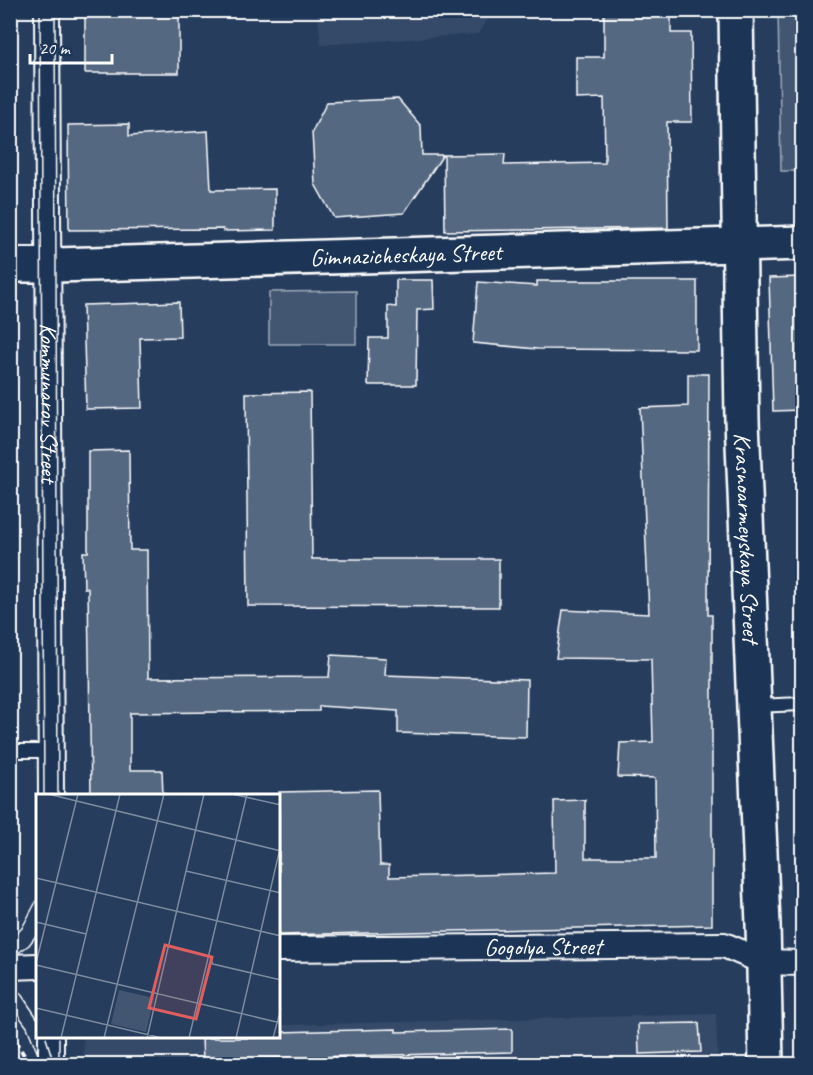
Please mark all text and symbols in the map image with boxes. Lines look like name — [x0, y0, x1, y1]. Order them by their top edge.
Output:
scale bar — [30, 27, 112, 65]
text: 20 m — [39, 37, 72, 59]
street label: Gimnazicheskaya Street — [309, 237, 504, 273]
street label: Kommunarov Street — [34, 323, 64, 485]
street label: Krasnoarmeyskaya Street — [728, 432, 766, 647]
inset map — [36, 794, 280, 1039]
street label: Gogolya Street — [484, 931, 605, 962]

